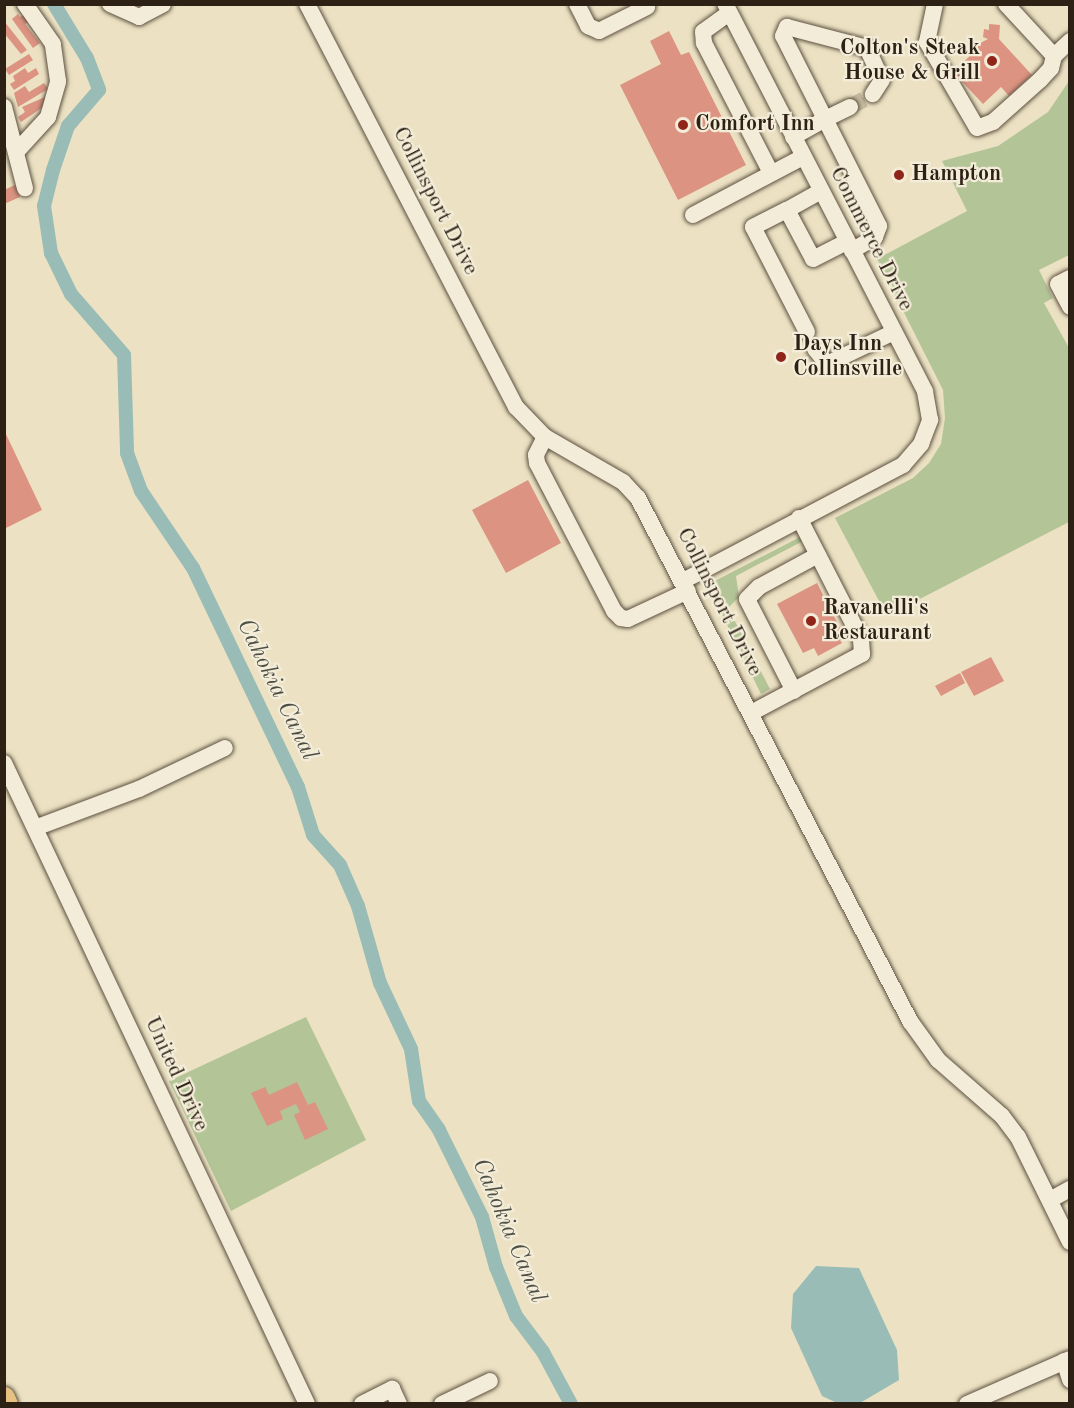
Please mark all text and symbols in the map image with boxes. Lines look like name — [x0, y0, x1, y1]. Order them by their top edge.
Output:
place label: Colton's Steak House & Grill — [840, 35, 980, 86]
marker: Colton's Steak House & Grill — [985, 54, 999, 68]
place label: Comfort Inn — [695, 112, 815, 138]
marker: Comfort Inn — [676, 118, 690, 132]
street label: Collinsport Drive — [386, 122, 484, 280]
street label: Commerce Drive — [823, 162, 919, 316]
place label: Hampton — [911, 162, 1001, 188]
marker: Hampton — [892, 168, 906, 182]
place label: Days Inn Collinsville — [793, 331, 902, 382]
marker: Days Inn Collinsville — [774, 350, 788, 364]
street label: Collinsport Drive — [670, 523, 768, 681]
place label: Ravanelli's Restaurant — [823, 595, 931, 646]
water label: Cahokia Canal — [229, 614, 323, 766]
marker: Ravanelli's Restaurant — [804, 614, 818, 628]
street label: United Drive — [138, 1013, 214, 1135]
water label: Cahokia Canal — [465, 1154, 551, 1308]

